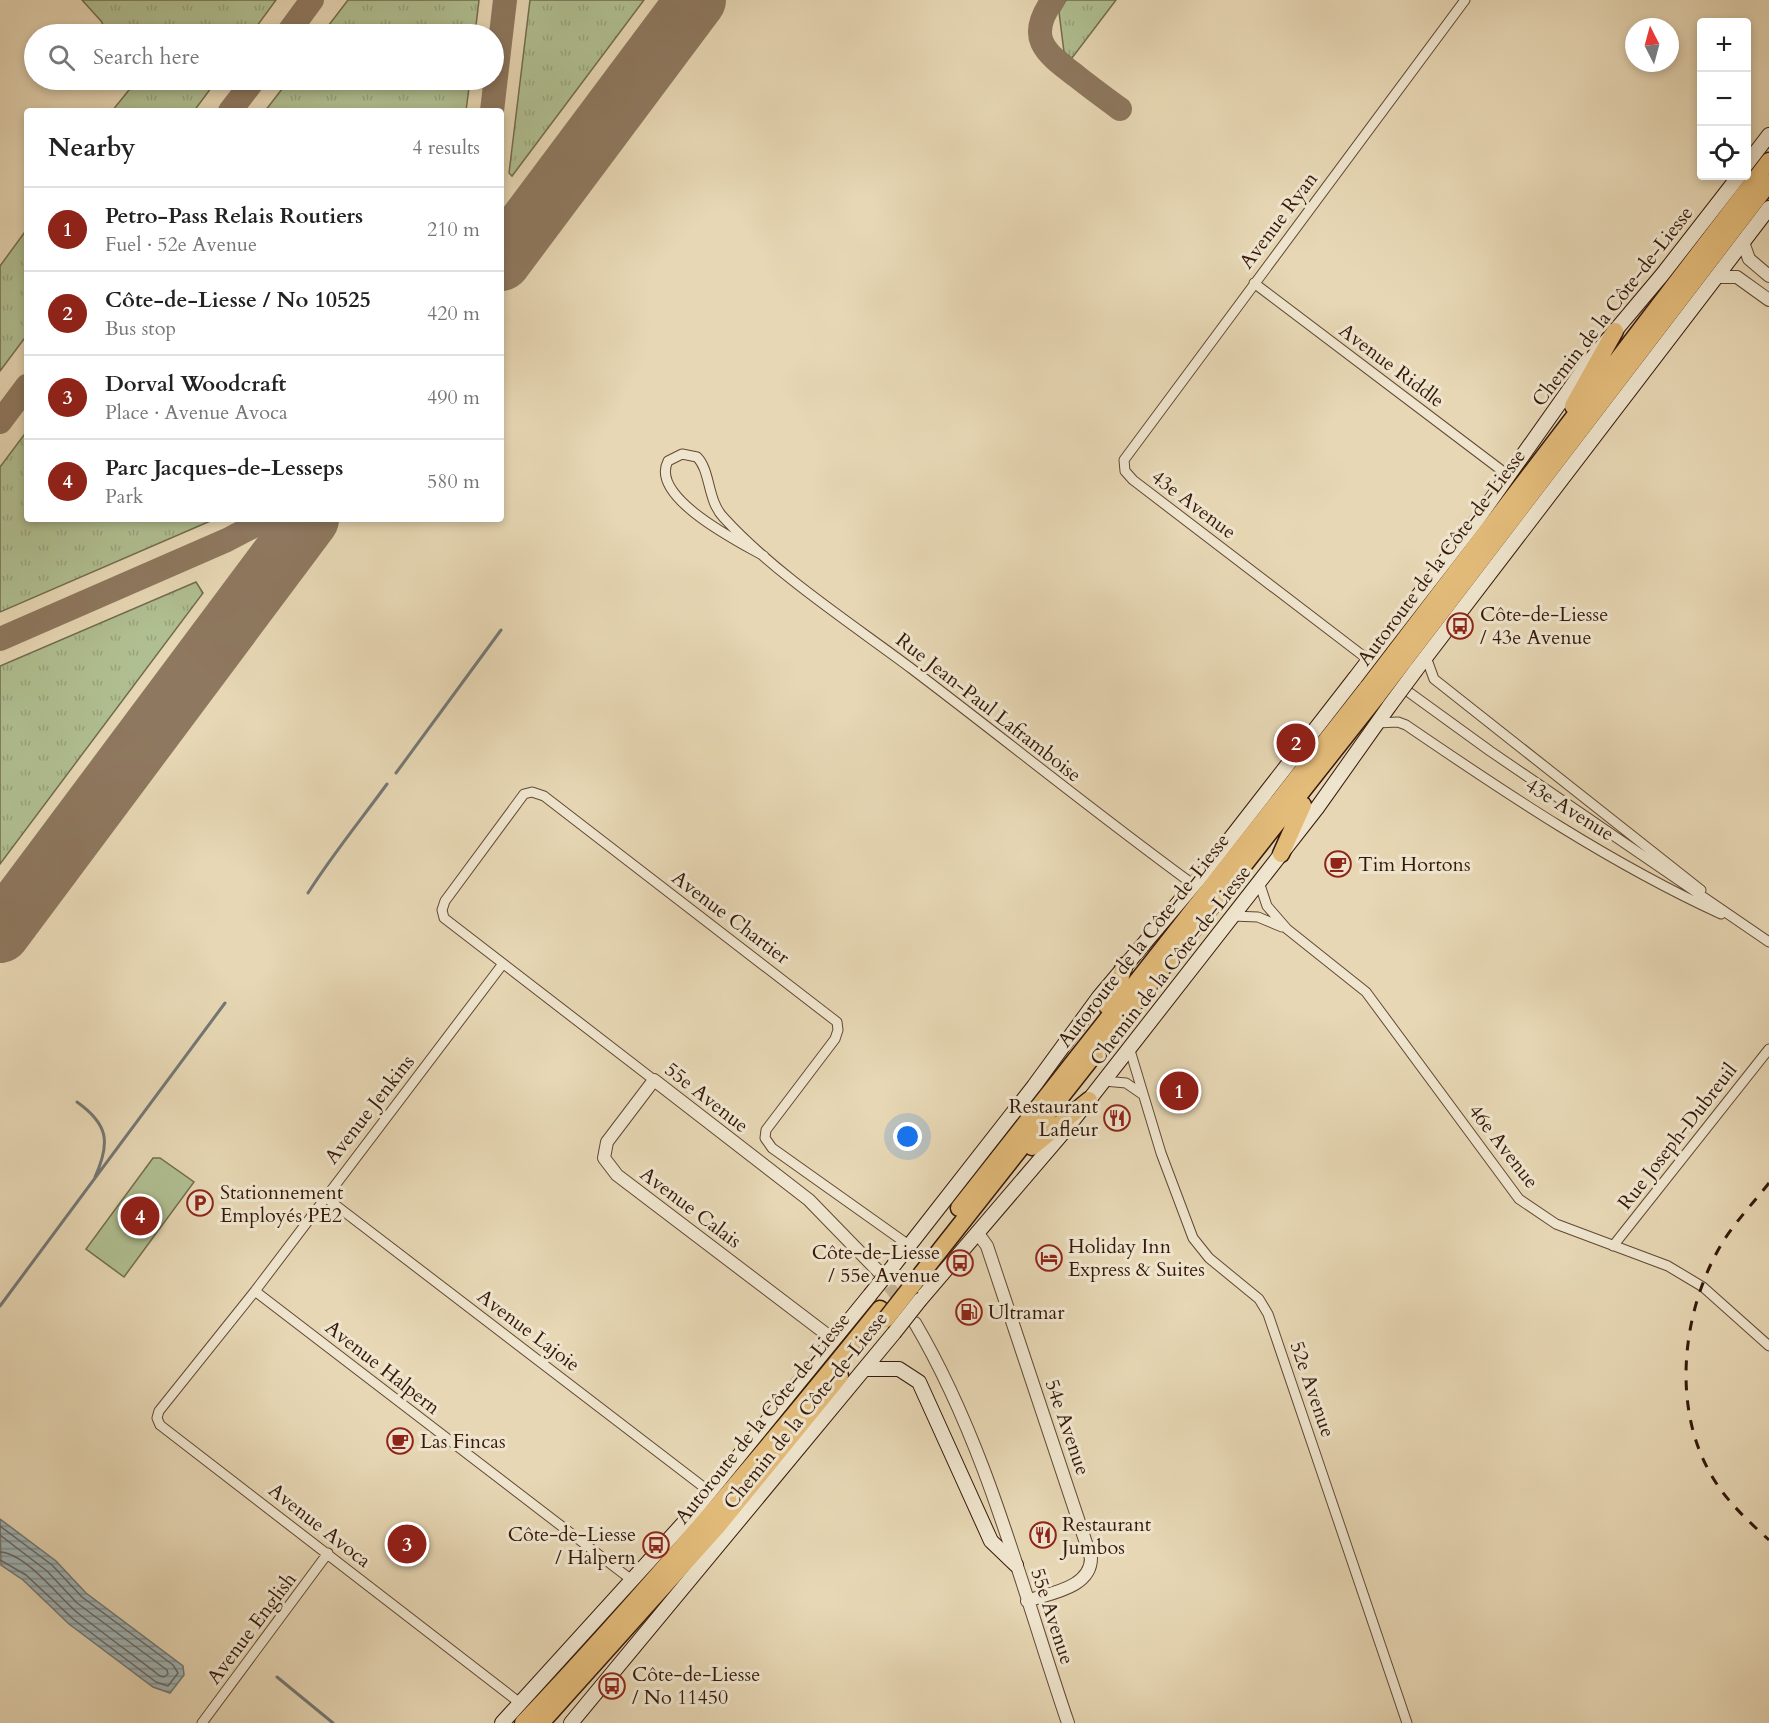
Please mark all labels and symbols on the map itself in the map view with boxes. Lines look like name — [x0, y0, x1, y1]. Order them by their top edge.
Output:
north arrow — [1625, 18, 1679, 72]
street label: Avenue Ryan — [1233, 166, 1324, 274]
street label: Chemin de la Côte-de-Liesse — [1526, 201, 1699, 412]
street label: Avenue Riddle — [1334, 317, 1450, 414]
street label: Autoroute de la Côte-de-Liesse — [1351, 443, 1532, 671]
street label: 43e Avenue — [1146, 464, 1242, 545]
place label: Côte-de-Liesse / 43e Avenue — [1480, 601, 1608, 651]
bus stop icon: Côte-de-Liesse / 43e Avenue — [1445, 611, 1475, 641]
street label: Rue Jean-Paul Laframboise — [890, 626, 1087, 788]
pin: 2 — [1276, 720, 1316, 766]
street label: 43e Avenue — [1520, 772, 1619, 847]
street label: Autoroute de la Côte-de-Liesse — [1051, 828, 1236, 1053]
cafe icon: Tim Hortons — [1323, 849, 1353, 879]
place label: Tim Hortons — [1358, 851, 1471, 878]
street label: Chemin de la Côte-de-Liesse — [1084, 860, 1257, 1071]
street label: Avenue Chartier — [666, 864, 796, 971]
street label: Avenue Jenkins — [318, 1049, 421, 1170]
street label: 55e Avenue — [659, 1056, 754, 1139]
street label: Rue Joseph-Dubreuil — [1612, 1057, 1743, 1215]
pin: 1 — [1160, 1068, 1198, 1114]
place label: Restaurant Lafleur — [1009, 1093, 1099, 1143]
street label: 46e Avenue — [1462, 1099, 1545, 1194]
restaurant icon: Restaurant Lafleur — [1102, 1103, 1132, 1133]
your location — [893, 1122, 922, 1151]
street label: Avenue Calais — [635, 1160, 747, 1254]
place label: Stationnement Employés PE2 — [220, 1179, 344, 1229]
parking icon: Stationnement Employés PE2 — [185, 1188, 215, 1218]
pin: 4 — [120, 1194, 160, 1238]
place label: Holiday Inn Express & Suites — [1068, 1233, 1205, 1283]
place label: Côte-de-Liesse / 55e Avenue — [812, 1239, 940, 1289]
hotel icon: Holiday Inn Express & Suites — [1034, 1243, 1064, 1273]
bus stop icon: Côte-de-Liesse / 55e Avenue — [945, 1248, 975, 1278]
street label: Avenue Lajoie — [472, 1283, 586, 1378]
fuel station icon: Ultramar — [954, 1297, 984, 1327]
place label: Ultramar — [988, 1299, 1065, 1326]
street label: Chemin de la Côte-de-Liesse — [717, 1306, 894, 1515]
street label: Autoroute de la Côte-de-Liesse — [669, 1307, 856, 1530]
street label: Avenue Halpern — [320, 1314, 446, 1421]
street label: 52e Avenue — [1284, 1338, 1342, 1441]
street label: 54e Avenue — [1039, 1376, 1097, 1479]
cafe icon: Las Fincas — [385, 1426, 415, 1456]
place label: Las Fincas — [420, 1428, 506, 1455]
street label: Avenue Avoca — [263, 1477, 377, 1574]
place label: Restaurant Jumbos — [1059, 1511, 1152, 1561]
restaurant icon: Restaurant Jumbos — [1028, 1520, 1058, 1550]
place label: Côte-de-Liesse / Halpern — [508, 1521, 637, 1571]
pin: 3 — [388, 1522, 426, 1566]
bus stop icon: Côte-de-Liesse / Halpern — [641, 1530, 671, 1560]
street label: 55e Avenue — [1024, 1565, 1081, 1668]
street label: Avenue English — [200, 1567, 302, 1690]
place label: Côte-de-Liesse / No 11450 — [632, 1661, 760, 1711]
bus stop icon: Côte-de-Liesse / No 11450 — [597, 1671, 627, 1701]

